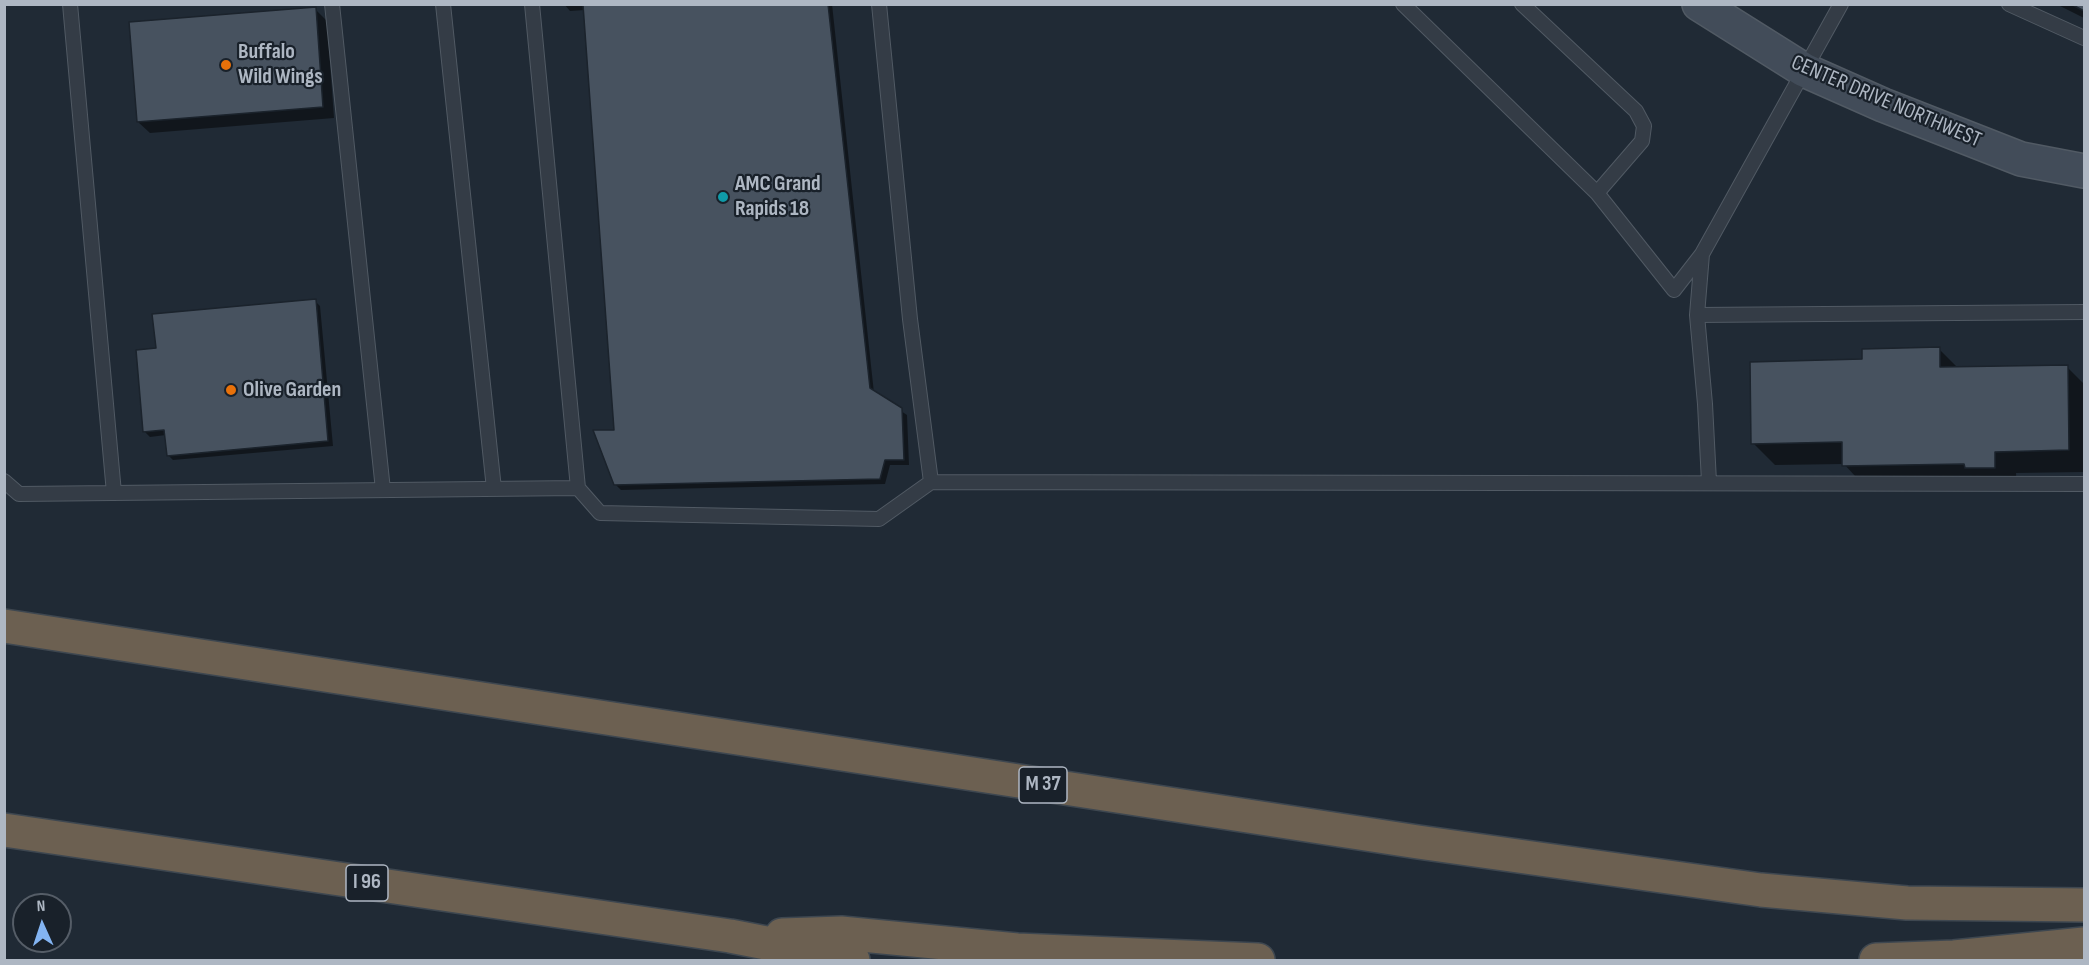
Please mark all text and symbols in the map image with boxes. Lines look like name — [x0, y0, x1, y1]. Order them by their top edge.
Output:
place label: Buffalo Wild Wings — [238, 39, 323, 90]
street label: CENTER DRIVE NORTHWEST — [1787, 50, 1985, 154]
marker: Buffalo Wild Wings — [219, 58, 233, 72]
place label: AMC Grand Rapids 18 — [735, 171, 821, 222]
marker: AMC Grand Rapids 18 — [716, 190, 730, 204]
place label: Olive Garden — [243, 377, 341, 403]
marker: Olive Garden — [224, 383, 238, 397]
road number: M 37 — [1019, 767, 1067, 803]
road number: I 96 — [346, 865, 388, 901]
north arrow — [12, 893, 72, 953]
text: N — [36, 897, 46, 916]

